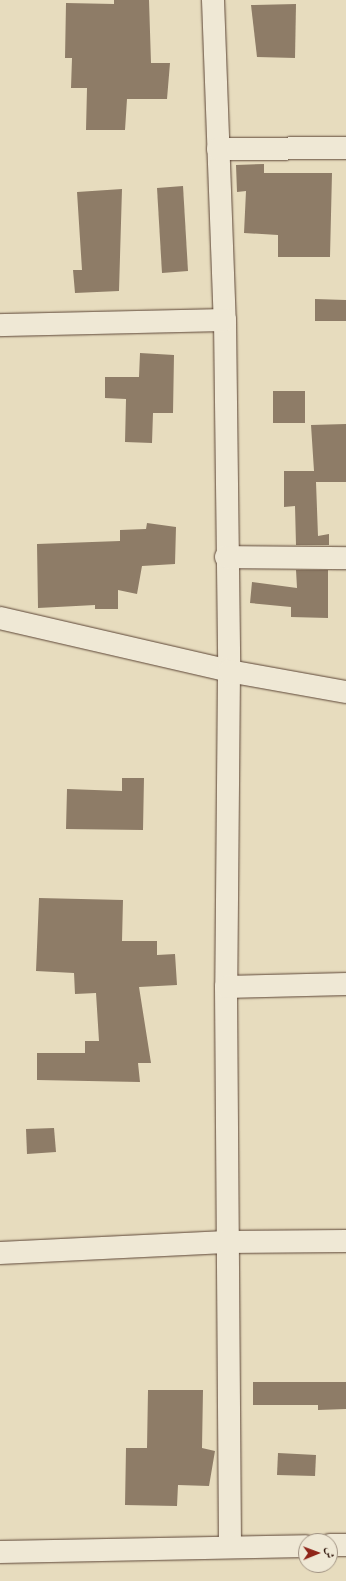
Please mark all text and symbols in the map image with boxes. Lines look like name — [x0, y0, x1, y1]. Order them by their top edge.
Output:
north arrow — [298, 1533, 338, 1573]
text: ش — [322, 1547, 337, 1558]

